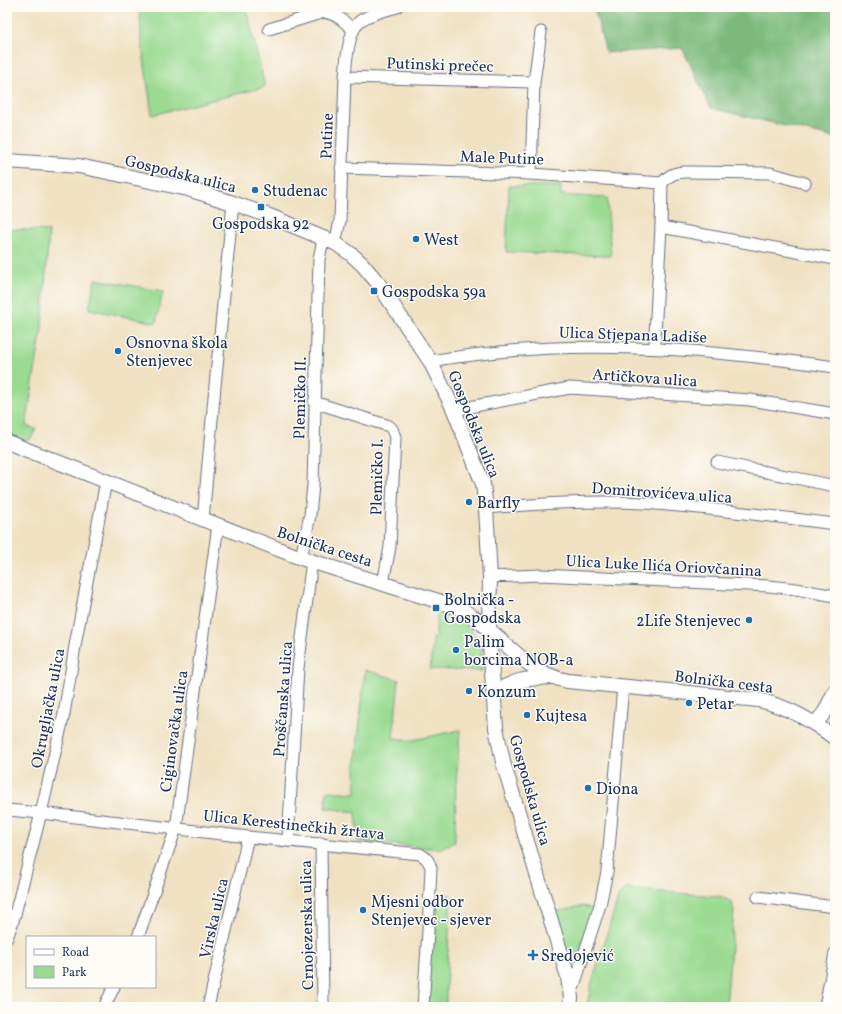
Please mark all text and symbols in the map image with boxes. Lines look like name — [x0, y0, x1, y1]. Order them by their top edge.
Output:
street label: Putinski prečec — [386, 53, 494, 79]
street label: Putine — [316, 113, 340, 159]
street label: Male Putine — [459, 147, 544, 171]
street label: Gospodska ulica — [122, 150, 239, 199]
place label: Studenac — [263, 181, 328, 203]
marker: Studenac — [250, 185, 260, 195]
marker: Gospodska 92 — [256, 202, 266, 212]
place label: Gospodska 92 — [212, 214, 310, 236]
place label: West — [424, 230, 459, 252]
marker: West — [411, 234, 421, 244]
place label: Gospodska 59a — [382, 282, 486, 304]
marker: Gospodska 59a — [369, 286, 379, 296]
street label: Ulica Stjepana Ladiše — [558, 322, 707, 350]
place label: Osnovna škola Stenjevec — [126, 333, 228, 373]
marker: Osnovna škola Stenjevec — [113, 346, 123, 356]
street label: Plemičko II. — [289, 356, 313, 440]
street label: Artičkova ulica — [592, 364, 698, 394]
street label: Gospodska ulica — [442, 368, 505, 482]
street label: Plemičko I. — [366, 438, 390, 516]
street label: Domitrovićeva ulica — [591, 478, 733, 510]
place label: Barfly — [477, 493, 521, 515]
marker: Barfly — [464, 497, 474, 507]
street label: Bolnička cesta — [274, 522, 375, 574]
street label: Ulica Luke Ilića Oriovčanina — [565, 551, 763, 583]
place label: Bolnička - Gospodska — [444, 590, 521, 630]
marker: Bolnička - Gospodska — [431, 603, 441, 613]
place label: 2Life Stenjevec — [636, 611, 741, 633]
marker: 2Life Stenjevec — [744, 615, 754, 625]
place label: Palim borcima NOB-a — [464, 632, 574, 672]
street label: Proščanska ulica — [269, 640, 299, 758]
marker: Palim borcima NOB-a — [451, 645, 461, 655]
street label: Okrugljačka ulica — [27, 646, 71, 770]
street label: Bolnička cesta — [673, 666, 774, 700]
street label: Ciginovačka ulica — [156, 669, 194, 794]
place label: Konzum — [477, 682, 536, 704]
marker: Konzum — [464, 686, 474, 696]
place label: Petar — [697, 694, 734, 716]
marker: Petar — [684, 698, 694, 708]
place label: Kujtesa — [535, 706, 587, 728]
marker: Kujtesa — [522, 710, 532, 720]
street label: Gospodska ulica — [503, 733, 555, 849]
place label: Diona — [596, 779, 639, 801]
marker: Diona — [583, 783, 593, 793]
street label: Ulica Kerestinečkih žrtava — [202, 806, 386, 846]
street label: Crnojezerska ulica — [296, 860, 320, 990]
street label: Virska ulica — [195, 876, 235, 961]
place label: Mjesni odbor Stenjevec - sjever — [371, 892, 492, 932]
marker: Mjesni odbor Stenjevec - sjever — [358, 905, 368, 915]
legend — [26, 936, 156, 988]
text: Road — [62, 945, 89, 961]
place label: Sredojević — [541, 946, 614, 968]
marker: Sredojević — [528, 950, 538, 960]
text: Park — [62, 965, 87, 981]

